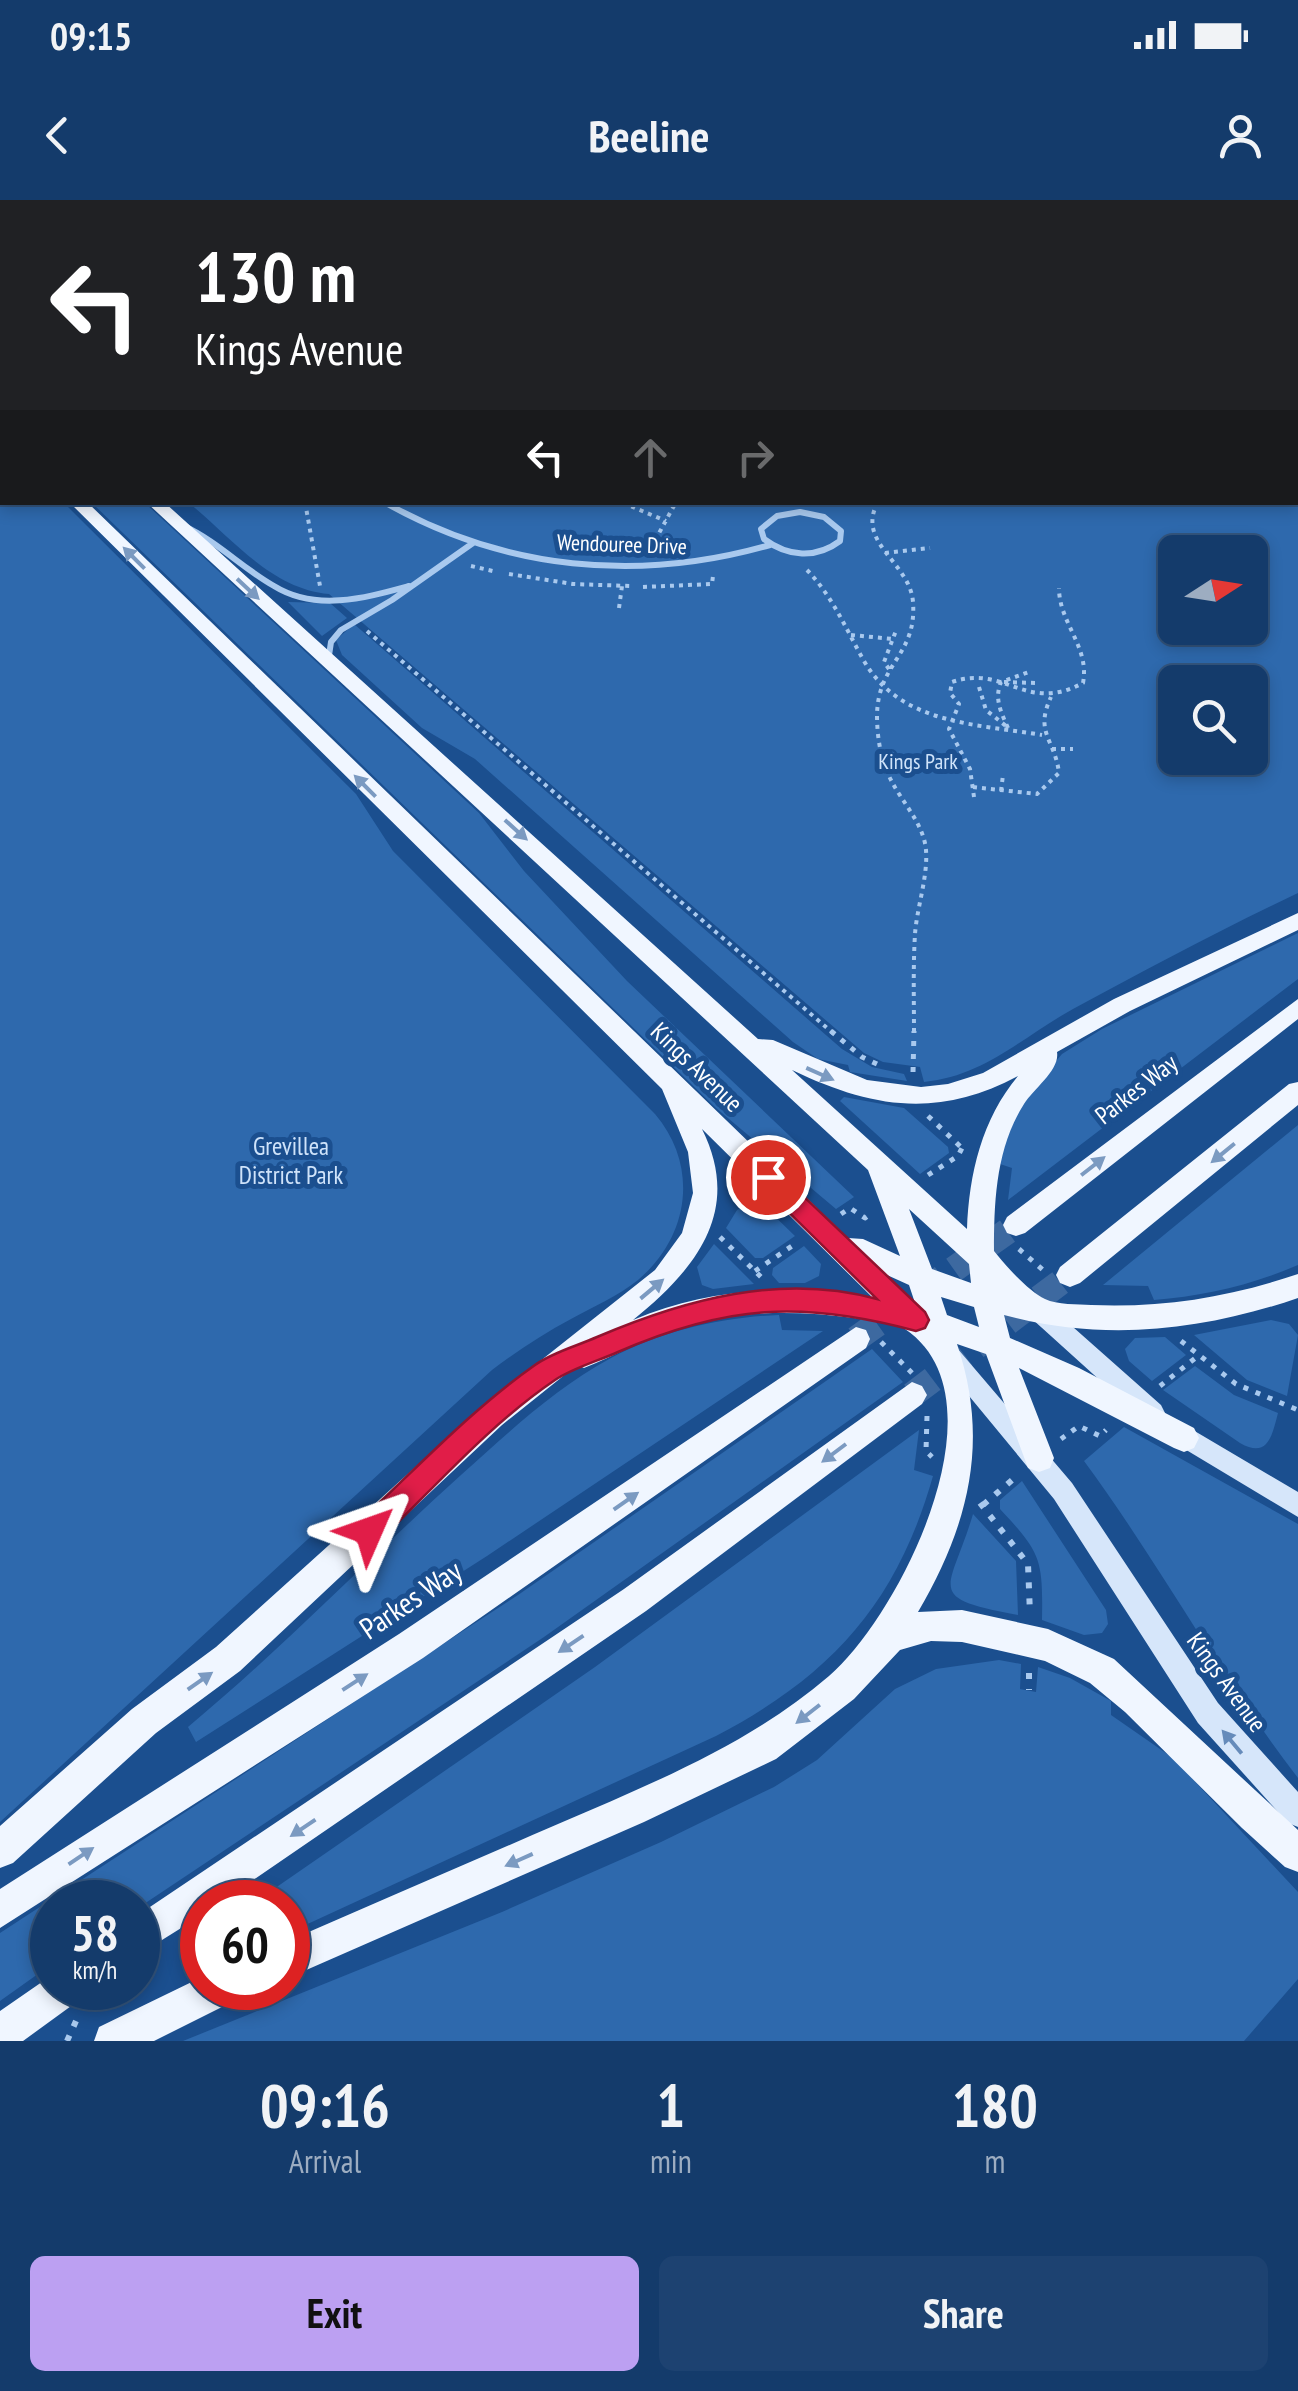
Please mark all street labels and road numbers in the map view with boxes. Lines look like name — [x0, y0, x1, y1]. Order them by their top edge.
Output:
street label: Wendouree Drive — [557, 528, 687, 560]
street label: Kings Avenue — [644, 1015, 750, 1119]
street label: Parkes Way — [1088, 1046, 1184, 1131]
street label: Parkes Way — [352, 1550, 469, 1647]
street label: Kings Avenue — [1180, 1626, 1274, 1738]

